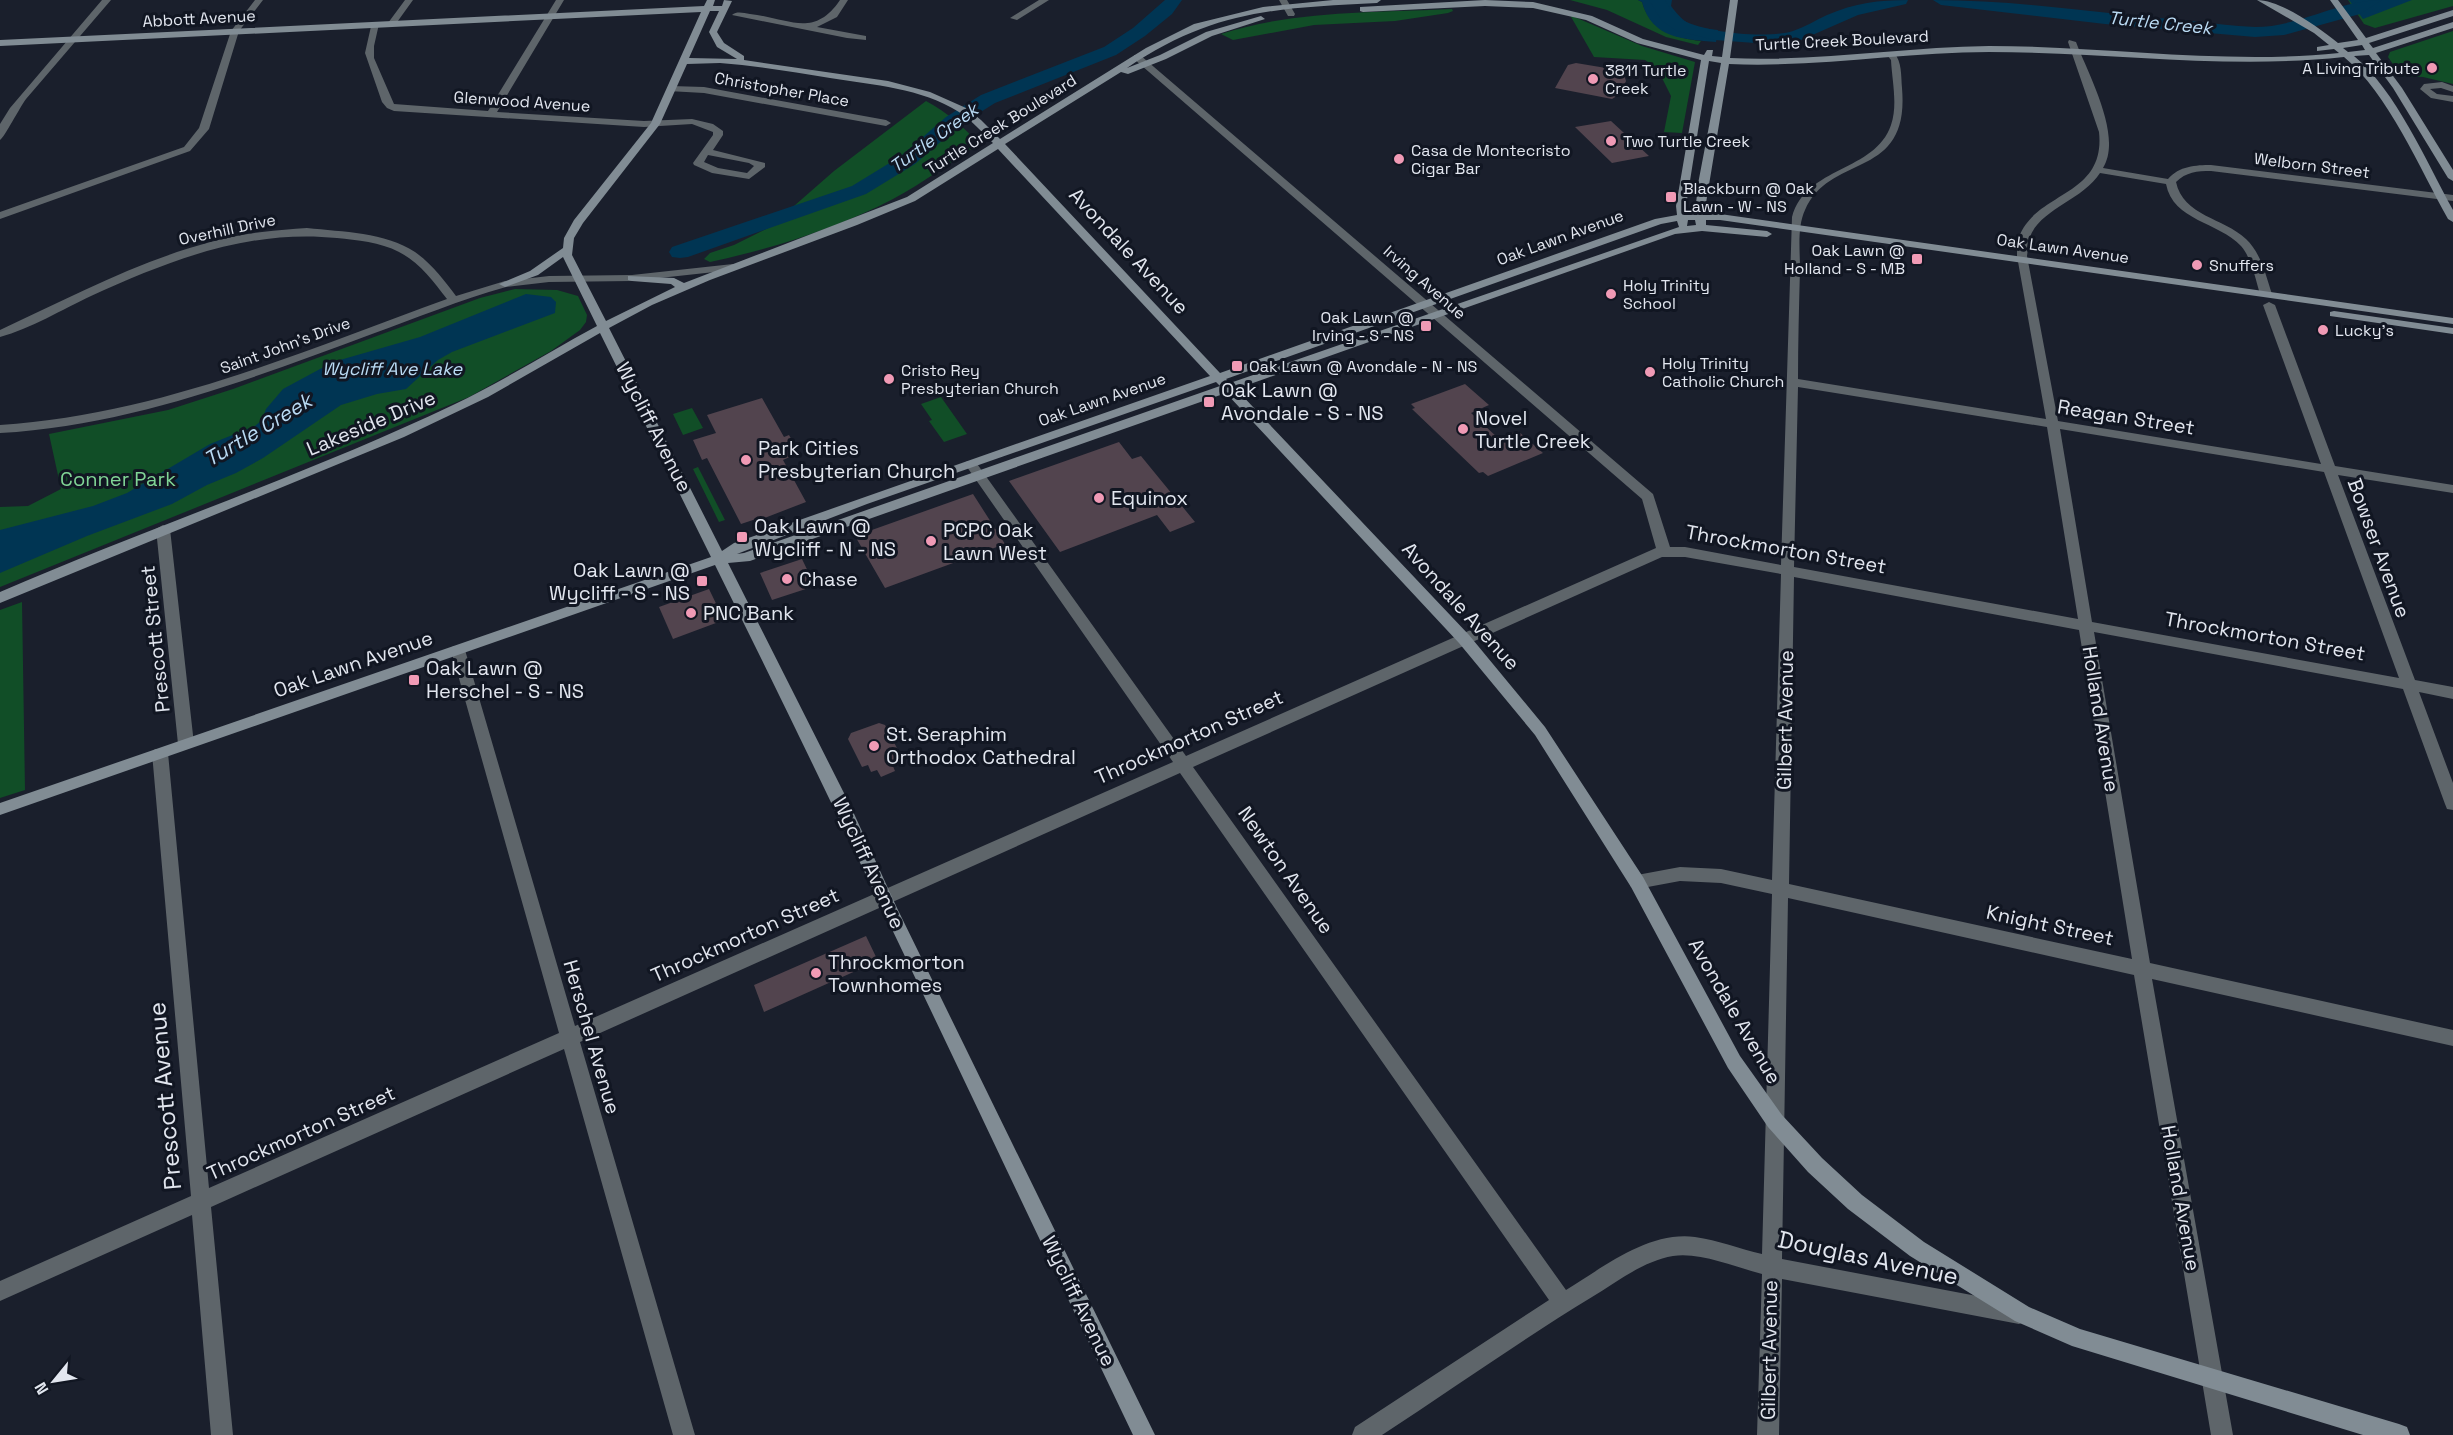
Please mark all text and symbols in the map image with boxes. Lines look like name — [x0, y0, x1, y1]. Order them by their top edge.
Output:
street label: Abbott Avenue — [142, 5, 256, 32]
water label: Turtle Creek — [2107, 6, 2215, 40]
street label: Turtle Creek Boulevard — [1755, 25, 1929, 56]
place label: A Living Tribute — [2302, 58, 2420, 79]
place label: 3811 Turtle Creek — [1605, 60, 1686, 99]
marker: A Living Tribute — [2425, 61, 2439, 75]
street label: Christopher Place — [713, 67, 851, 112]
street label: Turtle Creek Boulevard — [922, 70, 1080, 178]
marker: 3811 Turtle Creek — [1586, 72, 1600, 86]
street label: Glenwood Avenue — [453, 86, 591, 117]
water label: Turtle Creek — [886, 99, 982, 177]
place label: Two Turtle Creek — [1623, 131, 1750, 152]
marker: Two Turtle Creek — [1604, 134, 1618, 148]
place label: Casa de Montecristo Cigar Bar — [1411, 140, 1571, 179]
street label: Welborn Street — [2253, 148, 2371, 183]
marker: Casa de Montecristo Cigar Bar — [1392, 152, 1406, 166]
place label: Blackburn @ Oak Lawn - W - NS — [1683, 178, 1814, 217]
street label: Avondale Avenue — [1064, 182, 1194, 320]
marker: Blackburn @ Oak Lawn - W - NS — [1664, 190, 1678, 204]
street label: Oak Lawn Avenue — [1494, 205, 1626, 270]
street label: Overhill Drive — [177, 209, 277, 250]
street label: Oak Lawn Avenue — [1995, 229, 2130, 268]
place label: Oak Lawn @ Holland - S - MB — [1784, 240, 1905, 279]
street label: Irving Avenue — [1379, 241, 1470, 324]
marker: Oak Lawn @ Holland - S - MB — [1910, 252, 1924, 266]
place label: Snuffers — [2209, 255, 2274, 276]
marker: Snuffers — [2190, 258, 2204, 272]
place label: Holy Trinity School — [1623, 275, 1710, 314]
marker: Holy Trinity School — [1604, 287, 1618, 301]
place label: Oak Lawn @ Irving - S - NS — [1312, 307, 1414, 346]
street label: Saint John's Drive — [217, 312, 353, 379]
marker: Oak Lawn @ Irving - S - NS — [1419, 319, 1433, 333]
place label: Lucky's — [2335, 320, 2394, 341]
marker: Lucky's — [2316, 323, 2330, 337]
place label: Holy Trinity Catholic Church — [1662, 353, 1784, 392]
place label: Oak Lawn @ Avondale - N - NS — [1249, 356, 1478, 377]
water label: Wycliff Ave Lake — [322, 357, 463, 380]
street label: Wycliff Avenue — [610, 358, 698, 496]
marker: Oak Lawn @ Avondale - N - NS — [1230, 359, 1244, 373]
place label: Cristo Rey Presbyterian Church — [901, 360, 1059, 399]
marker: Holy Trinity Catholic Church — [1643, 365, 1657, 379]
street label: Oak Lawn Avenue — [1036, 368, 1169, 431]
marker: Cristo Rey Presbyterian Church — [882, 372, 896, 386]
place label: Oak Lawn @ Avondale - S - NS — [1221, 377, 1384, 426]
street label: Lakeside Drive — [303, 384, 439, 462]
water label: Turtle Creek — [199, 385, 319, 472]
street label: Reagan Street — [2056, 393, 2196, 441]
marker: Oak Lawn @ Avondale - S - NS — [1202, 395, 1216, 409]
place label: Novel Turtle Creek — [1475, 405, 1591, 454]
marker: Novel Turtle Creek — [1456, 422, 1470, 436]
place label: Park Cities Presbyterian Church — [758, 435, 955, 484]
marker: Park Cities Presbyterian Church — [739, 453, 753, 467]
park label: Conner Park — [60, 466, 176, 492]
street label: Bowser Avenue — [2342, 475, 2416, 621]
place label: Equinox — [1111, 485, 1188, 511]
marker: Equinox — [1092, 491, 1106, 505]
place label: Oak Lawn @ Wycliff - N - NS — [754, 513, 896, 562]
place label: PCPC Oak Lawn West — [943, 517, 1047, 566]
street label: Throckmorton Street — [1684, 519, 1888, 579]
marker: Oak Lawn @ Wycliff - N - NS — [735, 530, 749, 544]
marker: PCPC Oak Lawn West — [924, 534, 938, 548]
street label: Avondale Avenue — [1397, 536, 1525, 676]
place label: Oak Lawn @ Wycliff - S - NS — [549, 557, 690, 606]
street label: Prescott Street — [134, 564, 176, 714]
place label: Chase — [799, 566, 858, 592]
marker: Chase — [780, 572, 794, 586]
marker: Oak Lawn @ Wycliff - S - NS — [695, 574, 709, 588]
place label: PNC Bank — [703, 600, 794, 626]
marker: PNC Bank — [684, 606, 698, 620]
street label: Throckmorton Street — [2163, 606, 2367, 666]
street label: Oak Lawn Avenue — [270, 625, 436, 703]
street label: Holland Avenue — [2077, 644, 2125, 794]
street label: Gilbert Avenue — [1771, 650, 1799, 790]
place label: Oak Lawn @ Herschel - S - NS — [426, 655, 584, 704]
marker: Oak Lawn @ Herschel - S - NS — [407, 673, 421, 687]
street label: Throckmorton Street — [1091, 684, 1287, 790]
place label: St. Seraphim Orthodox Cathedral — [886, 721, 1076, 770]
marker: St. Seraphim Orthodox Cathedral — [867, 739, 881, 753]
street label: Wycliff Avenue — [827, 793, 911, 933]
street label: Newton Avenue — [1232, 801, 1340, 939]
street label: Throckmorton Street — [647, 882, 843, 988]
street label: Knight Street — [1984, 899, 2116, 951]
street label: Avondale Avenue — [1683, 934, 1787, 1088]
place label: Throckmorton Townhomes — [828, 949, 965, 998]
street label: Herschel Avenue — [558, 957, 626, 1117]
marker: Throckmorton Townhomes — [809, 966, 823, 980]
street label: Prescott Avenue — [141, 1001, 188, 1191]
street label: Throckmorton Street — [203, 1080, 399, 1186]
street label: Holland Avenue — [2155, 1123, 2207, 1273]
street label: Douglas Avenue — [1775, 1223, 1961, 1292]
street label: Wycliff Avenue — [1036, 1231, 1122, 1371]
street label: Gilbert Avenue — [1755, 1280, 1783, 1420]
north arrow — [24, 1351, 84, 1411]
text: N — [30, 1378, 53, 1398]

